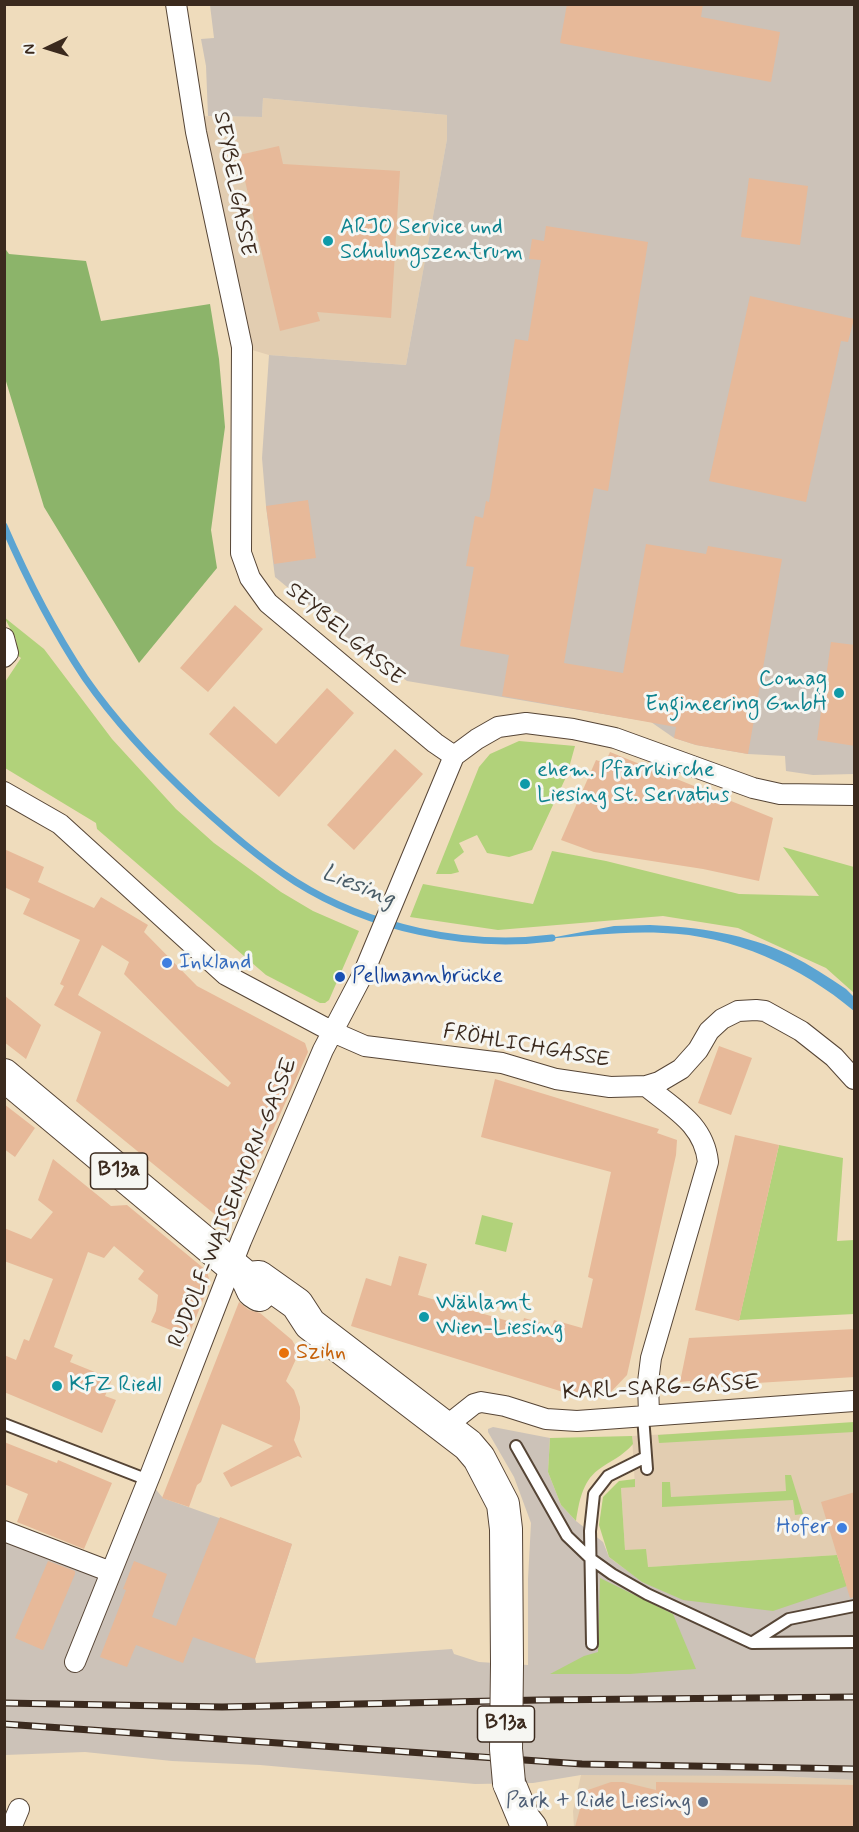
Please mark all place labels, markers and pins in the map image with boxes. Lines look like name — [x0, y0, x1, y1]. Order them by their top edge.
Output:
place label: ARJO Service und Schulungszentrum — [340, 215, 523, 266]
marker: ARJO Service und Schulungszentrum — [321, 234, 335, 248]
place label: Comag Engineering GmbH — [645, 667, 827, 718]
marker: Comag Engineering GmbH — [832, 686, 846, 700]
place label: ehem. Pfarrkirche Liesing St. Servatius — [537, 758, 729, 810]
marker: ehem. Pfarrkirche Liesing St. Servatius — [518, 777, 532, 791]
place label: Inkland — [179, 950, 251, 976]
marker: Inkland — [160, 956, 174, 970]
place label: Pellmannbrücke — [352, 964, 503, 990]
marker: Pellmannbrücke — [333, 970, 347, 984]
place label: Wählamt Wien-Liesing — [436, 1291, 563, 1342]
marker: Wählamt Wien-Liesing — [417, 1310, 431, 1324]
place label: Szihn — [296, 1340, 346, 1366]
marker: Szihn — [277, 1346, 291, 1360]
place label: KFZ Riedl — [69, 1373, 161, 1399]
marker: KFZ Riedl — [50, 1379, 64, 1393]
place label: Hofer — [776, 1515, 830, 1541]
marker: Hofer — [835, 1521, 849, 1535]
place label: Park + Ride Liesing — [506, 1789, 691, 1815]
marker: Park + Ride Liesing — [696, 1795, 710, 1809]

